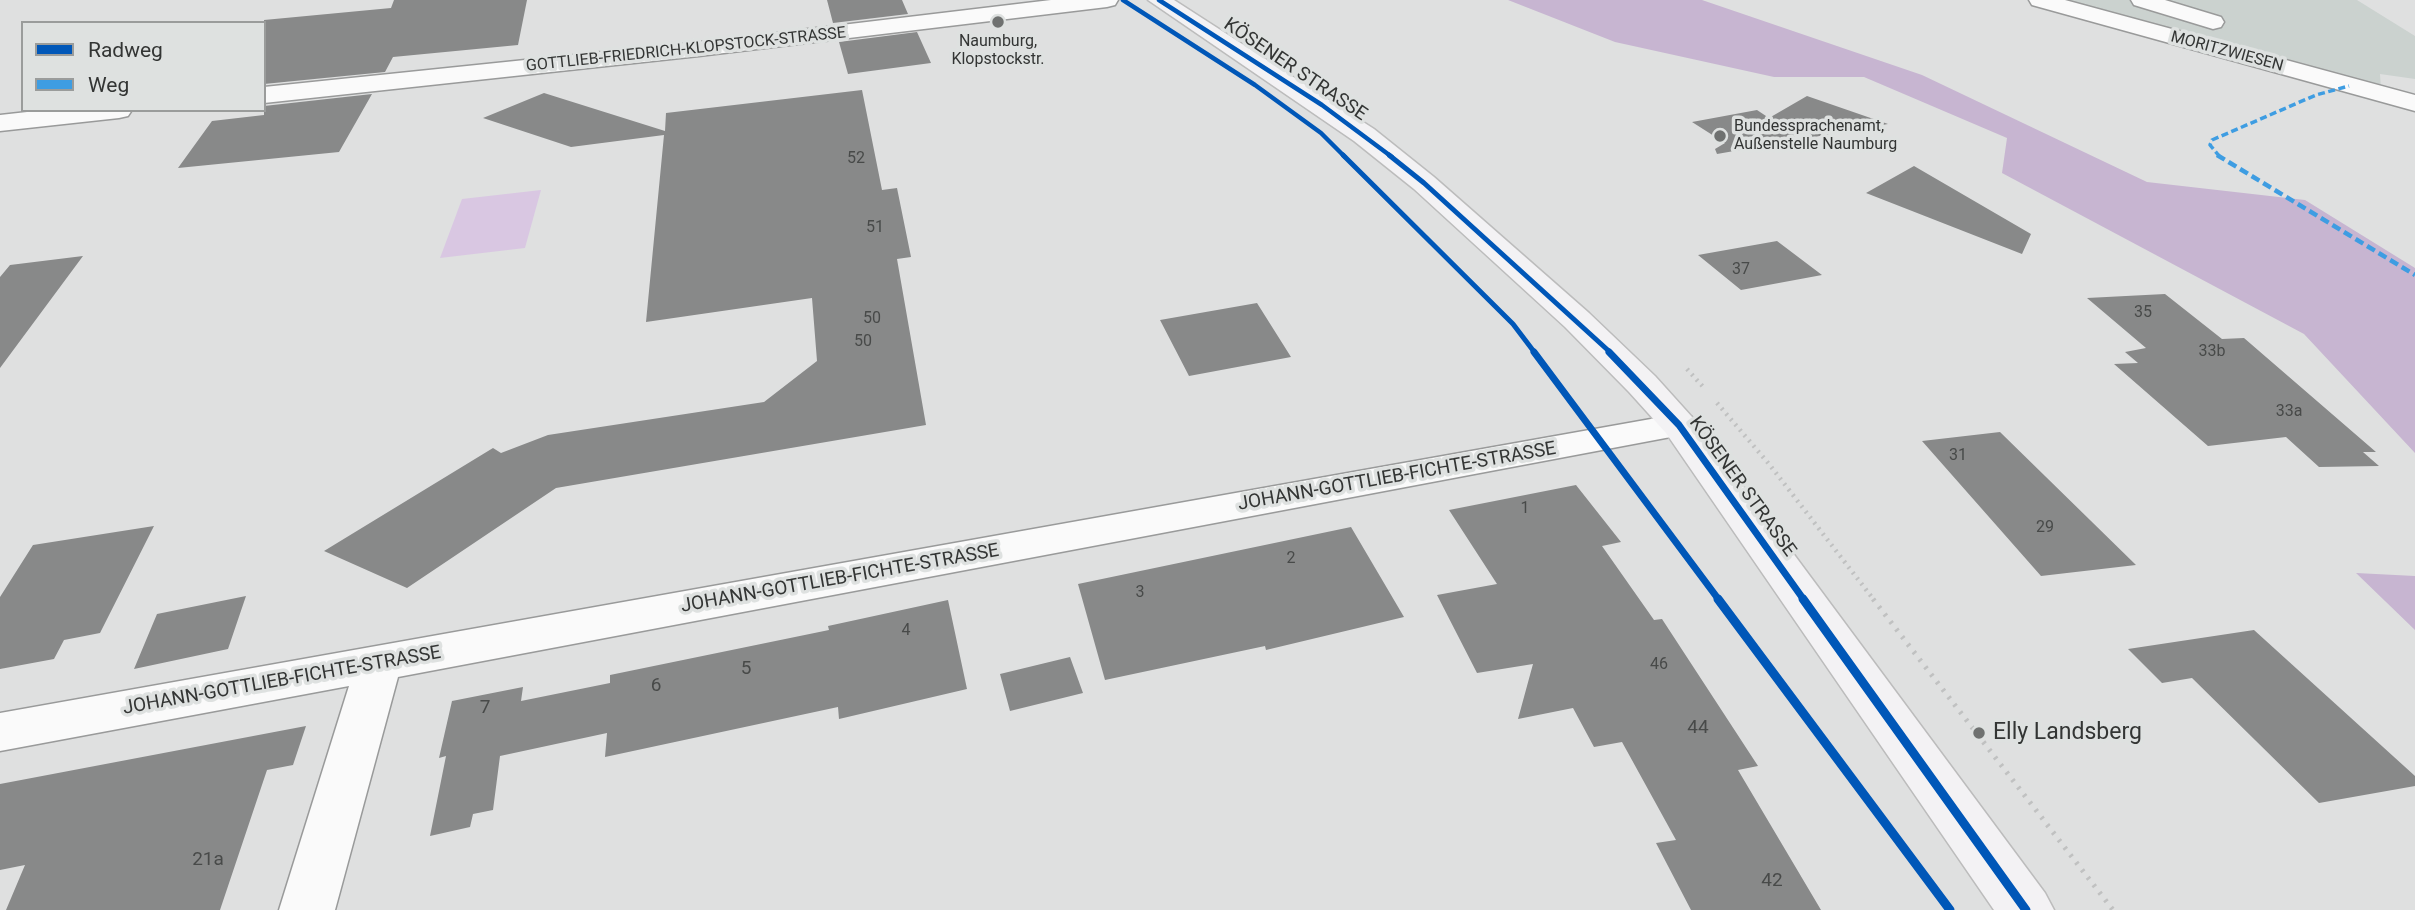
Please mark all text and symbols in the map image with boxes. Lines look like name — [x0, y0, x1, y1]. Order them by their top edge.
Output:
marker: Naumburg, Klopstockstr. — [990, 14, 1006, 30]
street label: KÖSENER STRASSE — [1219, 14, 1371, 126]
legend — [21, 21, 266, 112]
street label: GOTTLIEB-FRIEDRICH-KLOPSTOCK-STRASSE — [525, 24, 847, 76]
street label: MORITZWIESEN — [2169, 28, 2285, 76]
place label: Naumburg, Klopstockstr. — [951, 32, 1045, 70]
text: Radweg — [88, 38, 163, 62]
text: Weg — [88, 73, 129, 97]
place label: Bundessprachenamt, Außenstelle Naumburg — [1734, 117, 1897, 155]
marker: Bundessprachenamt, Außenstelle Naumburg — [1712, 128, 1728, 144]
house number: 52 — [847, 149, 865, 169]
house number: 51 — [866, 218, 884, 238]
house number: 37 — [1732, 260, 1750, 280]
house number: 35 — [2134, 303, 2152, 323]
house number: 50 — [863, 309, 881, 329]
house number: 50 — [854, 332, 872, 352]
house number: 33b — [2199, 342, 2225, 362]
house number: 33a — [2276, 402, 2302, 422]
street label: KÖSENER STRASSE — [1684, 412, 1800, 562]
street label: JOHANN-GOTTLIEB-FICHTE-STRASSE — [1236, 438, 1558, 516]
house number: 31 — [1949, 446, 1967, 466]
house number: 1 — [1521, 499, 1529, 519]
house number: 29 — [2036, 518, 2054, 538]
street label: JOHANN-GOTTLIEB-FICHTE-STRASSE — [679, 540, 1001, 618]
house number: 2 — [1287, 549, 1295, 569]
house number: 3 — [1136, 583, 1144, 603]
house number: 4 — [902, 621, 910, 641]
street label: JOHANN-GOTTLIEB-FICHTE-STRASSE — [121, 642, 443, 720]
house number: 46 — [1650, 655, 1668, 675]
house number: 5 — [741, 658, 751, 680]
house number: 6 — [651, 675, 661, 697]
house number: 7 — [480, 697, 490, 719]
house number: 44 — [1687, 717, 1709, 739]
place label: Elly Landsberg — [1993, 719, 2142, 747]
marker: Elly Landsberg — [1971, 725, 1987, 741]
house number: 21a — [192, 849, 224, 871]
house number: 42 — [1761, 870, 1783, 892]

